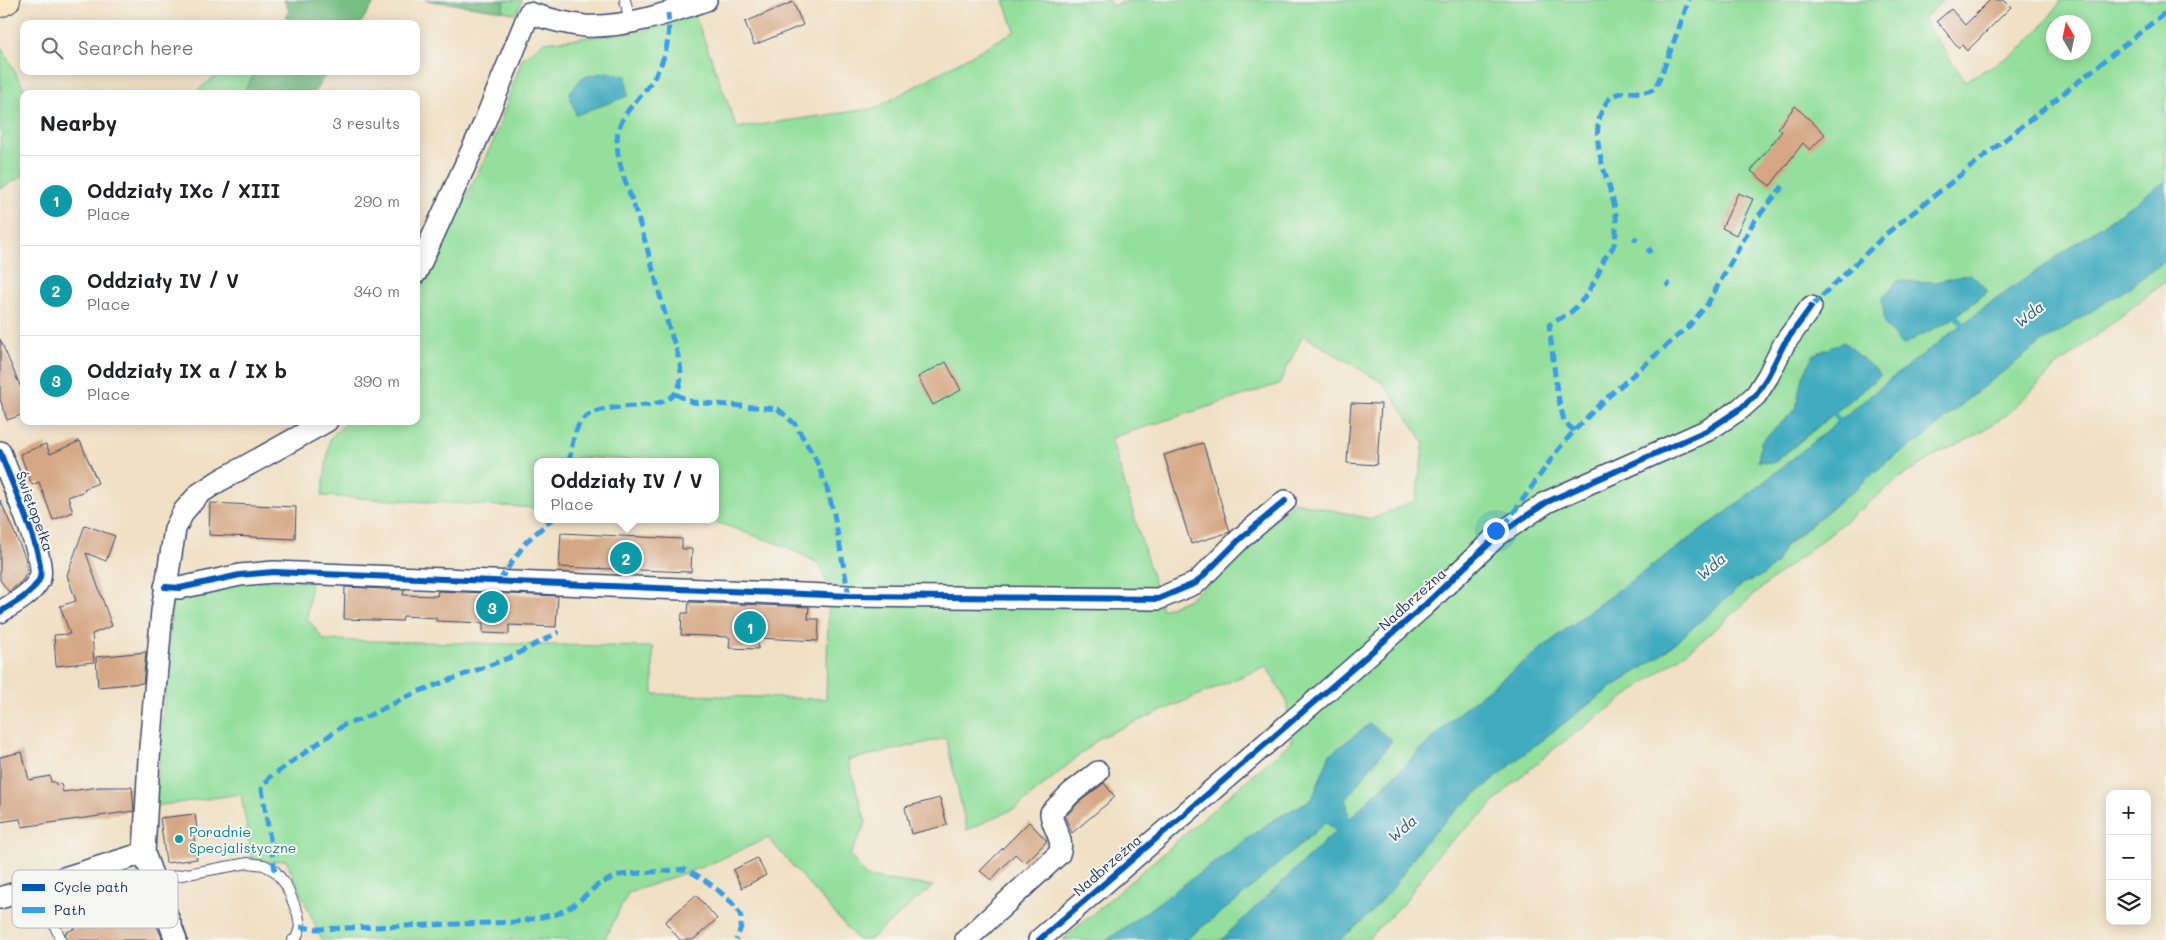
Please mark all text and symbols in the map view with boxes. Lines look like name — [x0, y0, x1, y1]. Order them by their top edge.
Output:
north arrow — [2046, 15, 2091, 60]
search box — [20, 20, 420, 75]
icon: search — [38, 34, 66, 62]
text: Search here — [78, 35, 194, 60]
text: Nearby — [40, 109, 117, 136]
text: 3 results — [332, 112, 400, 133]
text: Oddziały IXc / XIII — [87, 178, 280, 203]
text: 1 — [52, 190, 60, 211]
text: 290 m — [354, 190, 400, 211]
text: Place — [87, 203, 130, 224]
text: Oddziały IV / V — [87, 268, 239, 293]
text: 2 — [52, 280, 60, 301]
text: 340 m — [353, 280, 400, 301]
text: Place — [87, 293, 130, 314]
water label: Wda — [2010, 296, 2048, 332]
text: Oddziały IX a / IX b — [87, 358, 287, 383]
text: 3 — [51, 370, 61, 391]
text: 390 m — [353, 370, 400, 391]
text: Place — [87, 383, 130, 404]
popup — [534, 458, 719, 523]
street label: Świętopełka — [12, 468, 58, 554]
text: Oddziały IV / V — [551, 468, 702, 493]
text: Place — [551, 493, 594, 514]
your location — [1483, 518, 1509, 544]
pin: 2 — [610, 539, 642, 577]
water label: Wda — [1692, 548, 1730, 584]
street label: Nadbrzeżna — [1374, 564, 1450, 634]
pin: 3 — [476, 588, 508, 626]
pin: 1 — [734, 608, 766, 646]
map controls — [2106, 790, 2151, 925]
button: + — [2106, 790, 2151, 835]
water label: Wda — [1383, 810, 1421, 846]
place label: Poradnie Specjalistyczne — [189, 822, 296, 857]
street label: Nadbrzeżna — [1069, 830, 1145, 900]
marker: Poradnie Specjalistyczne — [173, 833, 185, 845]
button: − — [2106, 835, 2151, 880]
legend — [12, 870, 178, 928]
text: Cycle path — [54, 877, 128, 896]
button: layers — [2106, 880, 2151, 925]
text: Path — [54, 900, 85, 919]

